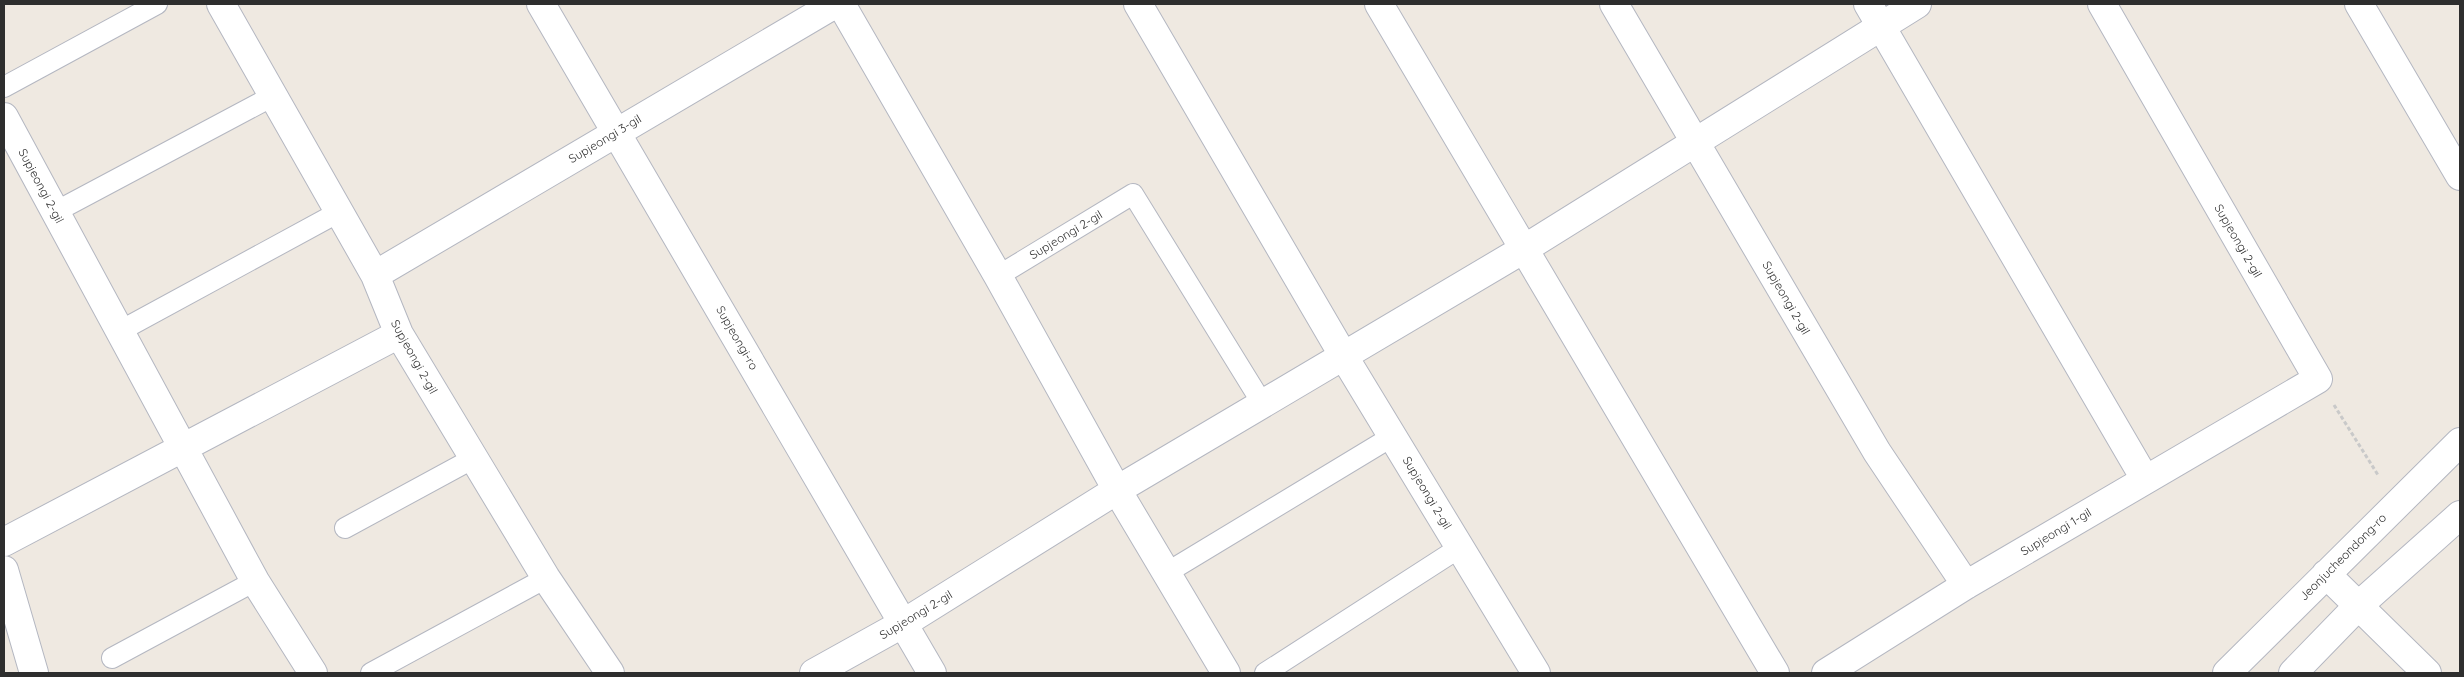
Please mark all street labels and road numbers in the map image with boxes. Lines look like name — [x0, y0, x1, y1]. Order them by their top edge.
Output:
street label: Supjeongi 3-gil — [566, 111, 644, 166]
street label: Supjeongi 2-gil — [15, 146, 67, 226]
street label: Supjeongi 2-gil — [2211, 201, 2266, 280]
street label: Supjeongi 2-gil — [1027, 207, 1105, 262]
street label: Supjeongi 2-gil — [1759, 258, 1814, 337]
street label: Supjeongi-ro — [713, 303, 762, 372]
street label: Supjeongi 2-gil — [388, 317, 441, 396]
street label: Supjeongi 2-gil — [1400, 454, 1455, 532]
street label: Supjeongi 1-gil — [2017, 504, 2094, 559]
street label: Jeonjucheondong-ro — [2296, 510, 2389, 603]
street label: Supjeongi 2-gil — [877, 587, 955, 642]

